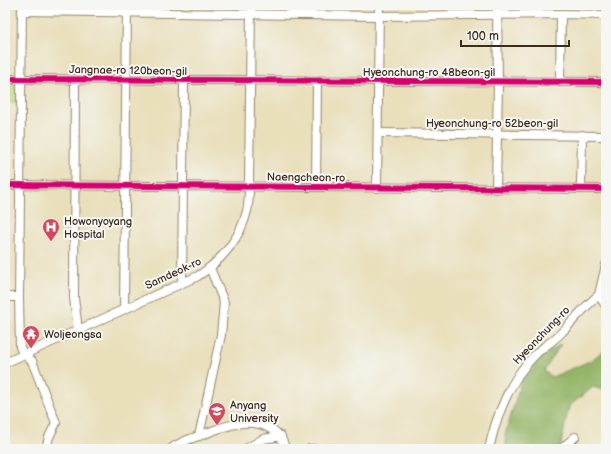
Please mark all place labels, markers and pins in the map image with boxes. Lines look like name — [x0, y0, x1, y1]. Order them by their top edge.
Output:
place label: Howonyoyang Hospital — [64, 215, 132, 241]
hospital icon: Howonyoyang Hospital — [41, 217, 61, 242]
temple icon: Woljeongsa — [21, 324, 41, 349]
place label: Woljeongsa — [44, 328, 102, 341]
place label: Anyang University — [230, 399, 278, 425]
school or university icon: Anyang University — [207, 401, 227, 426]

